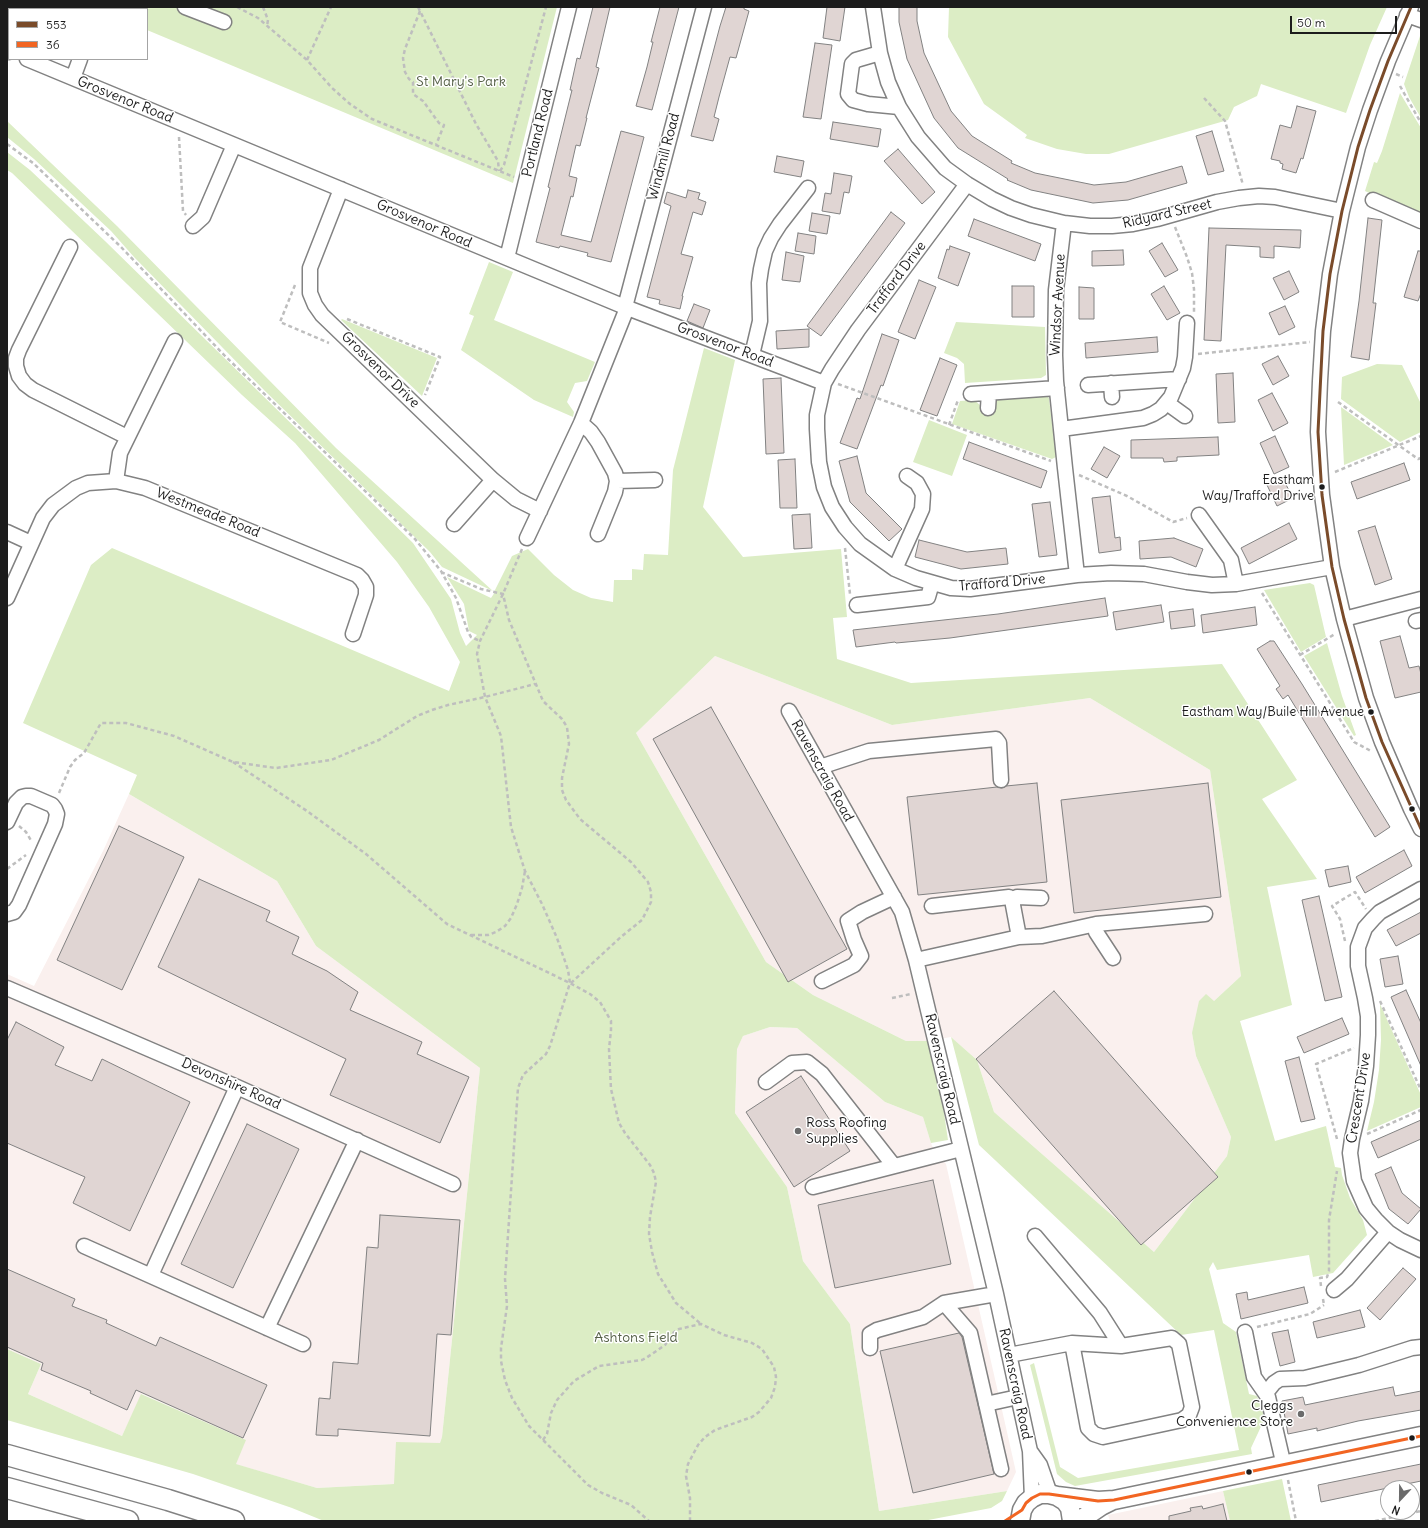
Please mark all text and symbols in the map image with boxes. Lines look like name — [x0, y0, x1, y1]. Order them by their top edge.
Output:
legend — [8, 8, 148, 60]
scale bar — [1292, 8, 1399, 34]
text: 50 m — [1297, 15, 1325, 30]
text: 553 — [46, 17, 67, 32]
text: 36 — [46, 37, 60, 52]
street label: Grosvenor Road — [75, 73, 175, 127]
park label: St Mary's Park — [416, 74, 506, 90]
street label: Portland Road — [519, 87, 557, 179]
street label: Windmill Road — [644, 111, 684, 203]
street label: Grosvenor Road — [374, 196, 474, 252]
street label: Ridyard Street — [1121, 196, 1213, 232]
street label: Trafford Drive — [864, 238, 930, 318]
street label: Windsor Avenue — [1047, 253, 1069, 357]
street label: Grosvenor Road — [674, 319, 776, 371]
street label: Grosvenor Drive — [337, 328, 423, 412]
place label: Eastham Way/Trafford Drive — [1202, 472, 1314, 503]
marker: Eastham Way/Trafford Drive — [1317, 482, 1327, 492]
street label: Westmeade Road — [154, 485, 262, 541]
street label: Trafford Drive — [958, 571, 1046, 595]
place label: Eastham Way/Buile Hill Avenue — [1182, 704, 1364, 720]
marker: Eastham Way/Buile Hill Avenue — [1366, 707, 1376, 717]
street label: Ravenscraig Road — [787, 717, 857, 825]
unlabelled marker — [1407, 804, 1417, 814]
street label: Ravenscraig Road — [921, 1012, 963, 1126]
street label: Crescent Drive — [1344, 1051, 1374, 1145]
street label: Devonshire Road — [179, 1055, 283, 1113]
place label: Ross Roofing Supplies — [806, 1115, 887, 1148]
marker: Ross Roofing Supplies — [793, 1126, 803, 1136]
street label: Ravenscraig Road — [995, 1327, 1035, 1441]
park label: Ashtons Field — [594, 1330, 678, 1346]
place label: Cleggs Convenience Store — [1176, 1398, 1293, 1430]
marker: Cleggs Convenience Store — [1296, 1409, 1306, 1419]
unlabelled marker — [1407, 1433, 1417, 1443]
unlabelled marker — [1244, 1467, 1254, 1477]
north arrow — [1380, 1480, 1420, 1520]
text: N — [1390, 1502, 1402, 1518]

